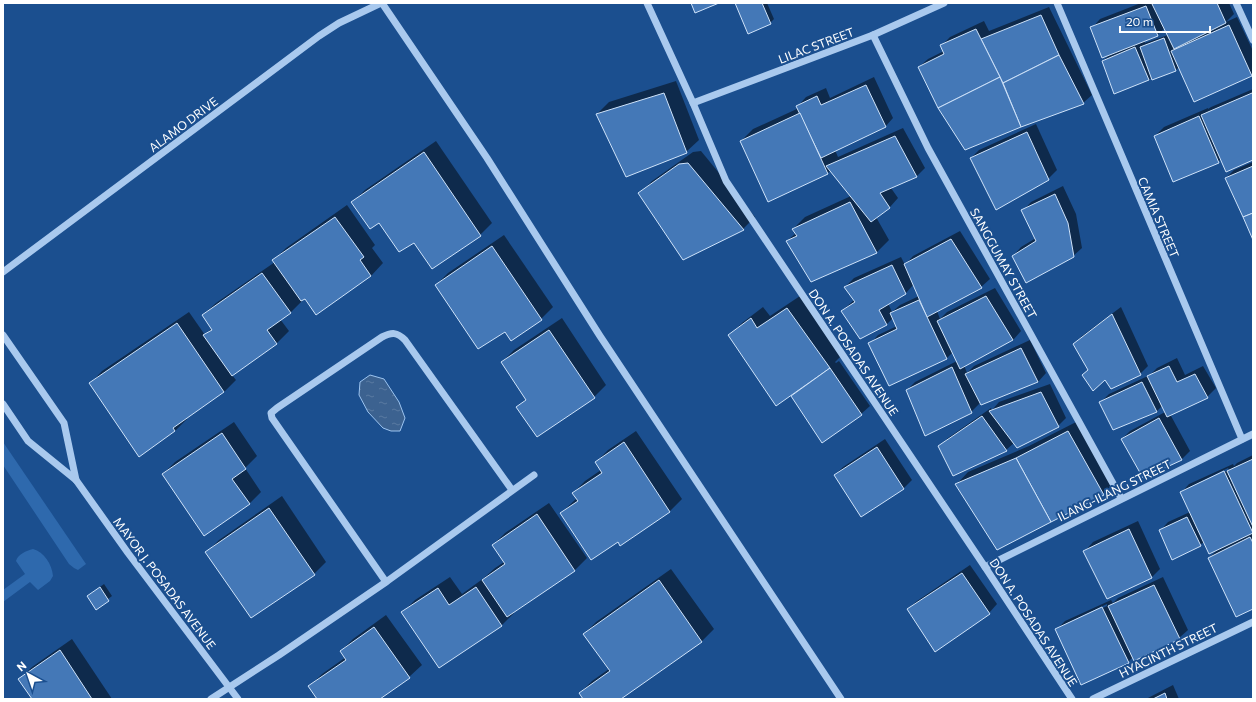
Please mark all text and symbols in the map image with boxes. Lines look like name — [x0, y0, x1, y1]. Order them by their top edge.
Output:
scale bar — [1120, 8, 1210, 34]
text: 20 m — [1126, 14, 1153, 28]
street label: LILAC STREET — [776, 24, 856, 66]
street label: ALAMO DRIVE — [146, 94, 220, 154]
street label: CAMIA STREET — [1136, 174, 1182, 260]
street label: SANGGUMAY STREET — [968, 205, 1040, 321]
street label: DON A. POSADAS AVENUE — [806, 286, 902, 418]
street label: ILANG-ILANG STREET — [1055, 456, 1173, 524]
street label: MAYOR J. POSADAS AVENUE — [110, 514, 219, 652]
street label: DON A. POSADAS AVENUE — [987, 555, 1081, 689]
street label: HYACINTH STREET — [1116, 620, 1220, 680]
north arrow — [8, 654, 48, 694]
text: N — [14, 658, 29, 674]

